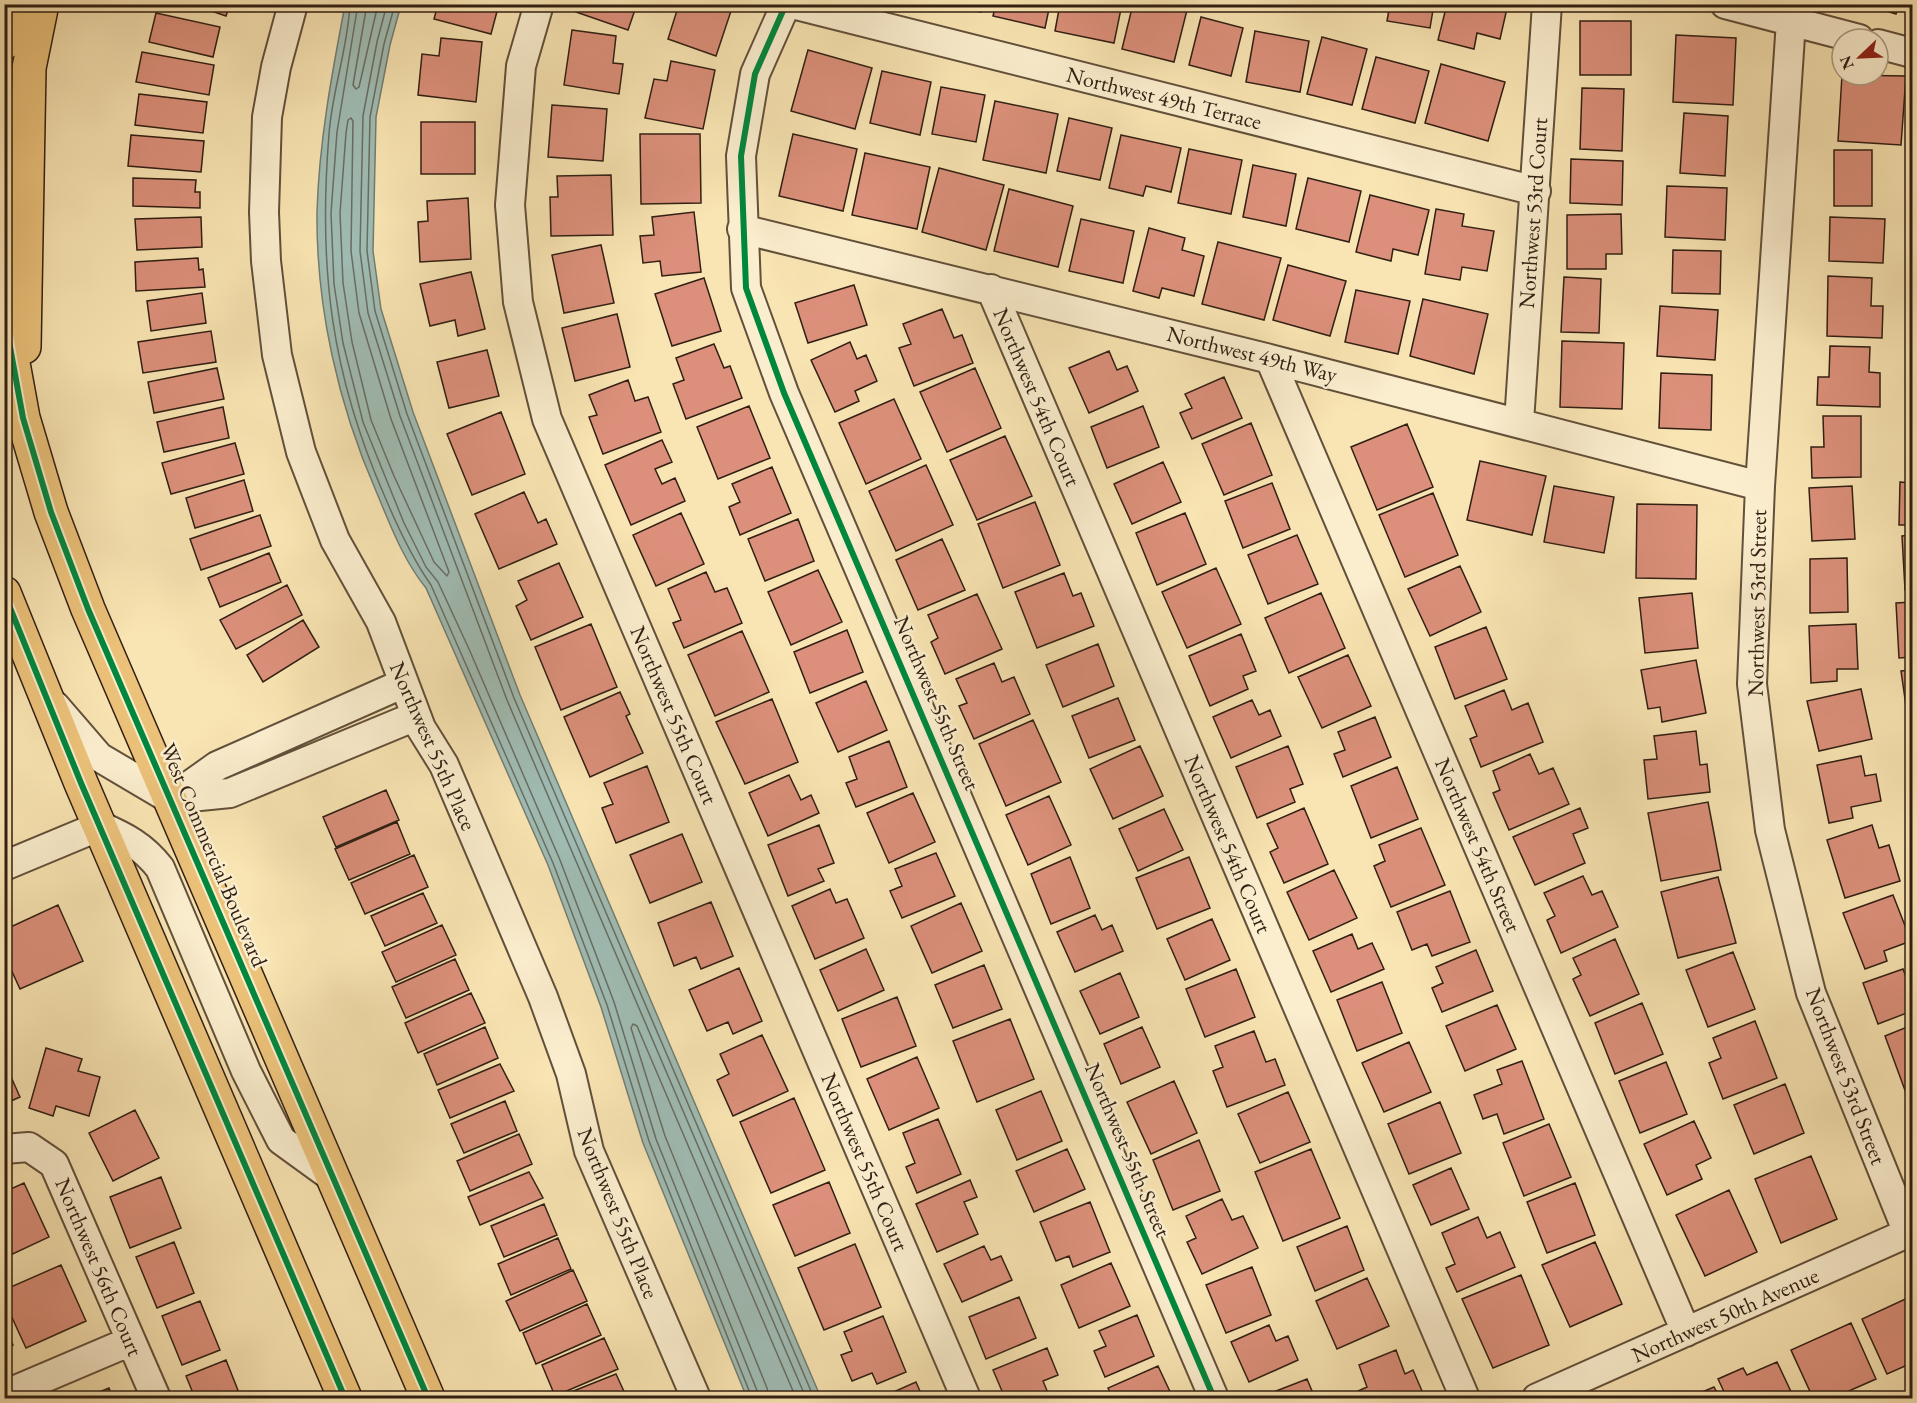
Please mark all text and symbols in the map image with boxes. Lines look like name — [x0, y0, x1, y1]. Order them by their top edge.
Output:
north arrow — [1830, 27, 1890, 87]
text: N — [1834, 53, 1859, 73]
street label: Northwest 49th Terrace — [1063, 60, 1265, 136]
street label: Northwest 53rd Court — [1512, 117, 1554, 309]
street label: Northwest 54th Court — [986, 303, 1088, 491]
street label: Northwest 49th Way — [1164, 319, 1341, 389]
street label: Northwest 53rd Street — [1741, 509, 1773, 697]
street label: Northwest 55th Street — [887, 611, 987, 795]
street label: Northwest 55th Court — [623, 621, 725, 809]
street label: Northwest 55th Place — [383, 657, 483, 835]
street label: West Commercial Boulevard — [154, 739, 275, 972]
street label: Northwest 54th Court — [1177, 750, 1279, 938]
street label: Northwest 54th Street — [1428, 753, 1528, 937]
street label: Northwest 53rd Street — [1799, 983, 1893, 1169]
street label: Northwest 55th Street — [1078, 1058, 1178, 1242]
street label: Northwest 55th Court — [814, 1068, 916, 1256]
street label: Northwest 55th Place — [570, 1123, 666, 1303]
street label: Northwest 56th Court — [48, 1173, 150, 1361]
street label: Northwest 50th Avenue — [1627, 1261, 1823, 1369]

